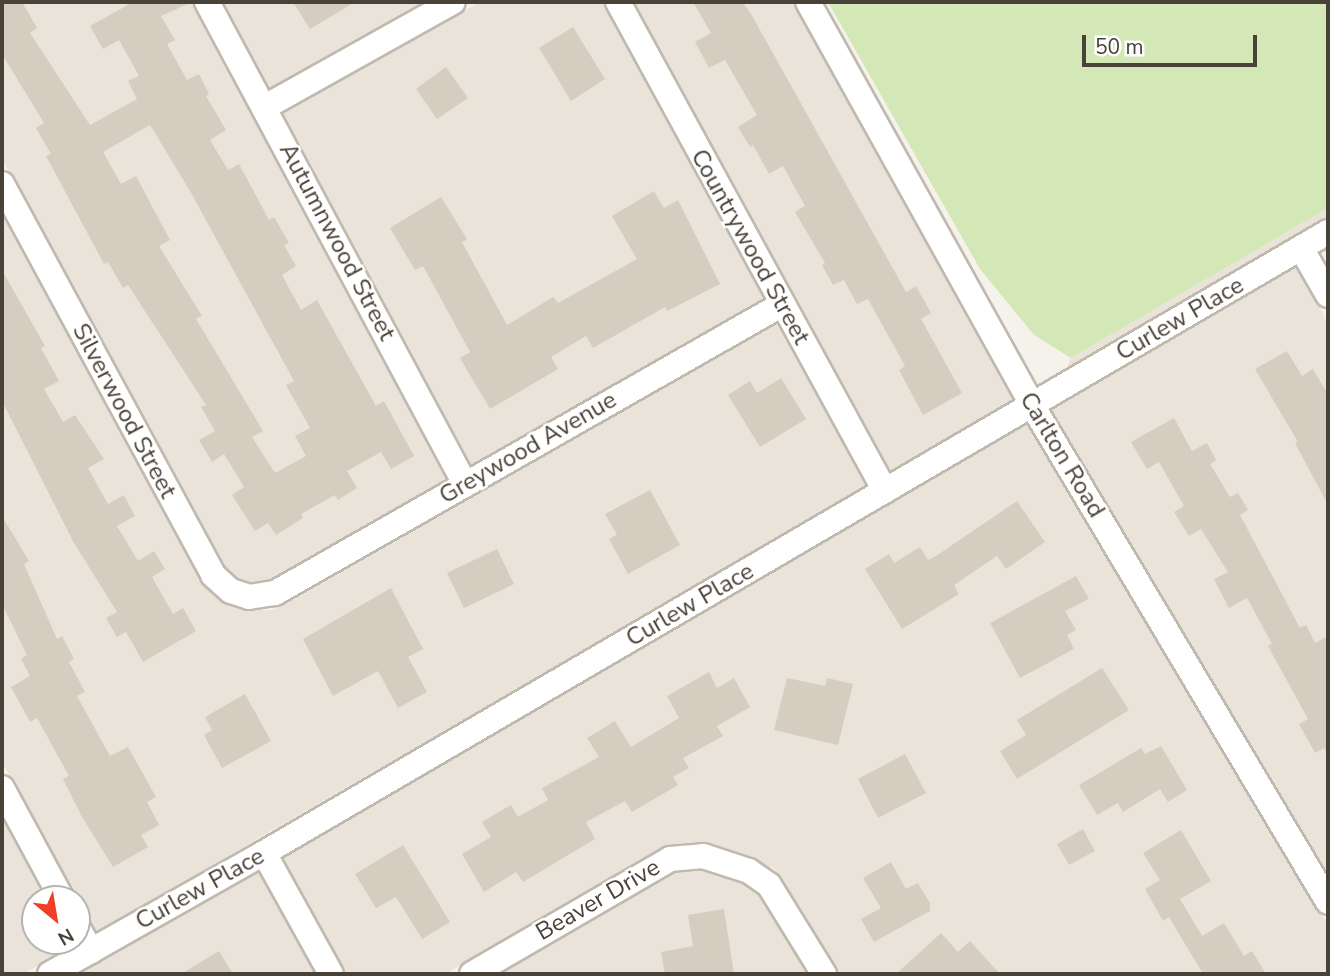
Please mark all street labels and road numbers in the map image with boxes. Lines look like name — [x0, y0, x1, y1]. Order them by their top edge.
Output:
street label: Autumnwood Street — [273, 138, 401, 346]
street label: Countrywood Street — [684, 144, 816, 350]
street label: Curlew Place — [1111, 271, 1249, 367]
street label: Silverwood Street — [66, 319, 182, 503]
street label: Greywood Avenue — [434, 386, 622, 510]
street label: Carlton Road — [1013, 387, 1111, 523]
street label: Curlew Place — [621, 557, 759, 653]
street label: Curlew Place — [131, 842, 269, 936]
street label: Beaver Drive — [531, 853, 665, 947]

